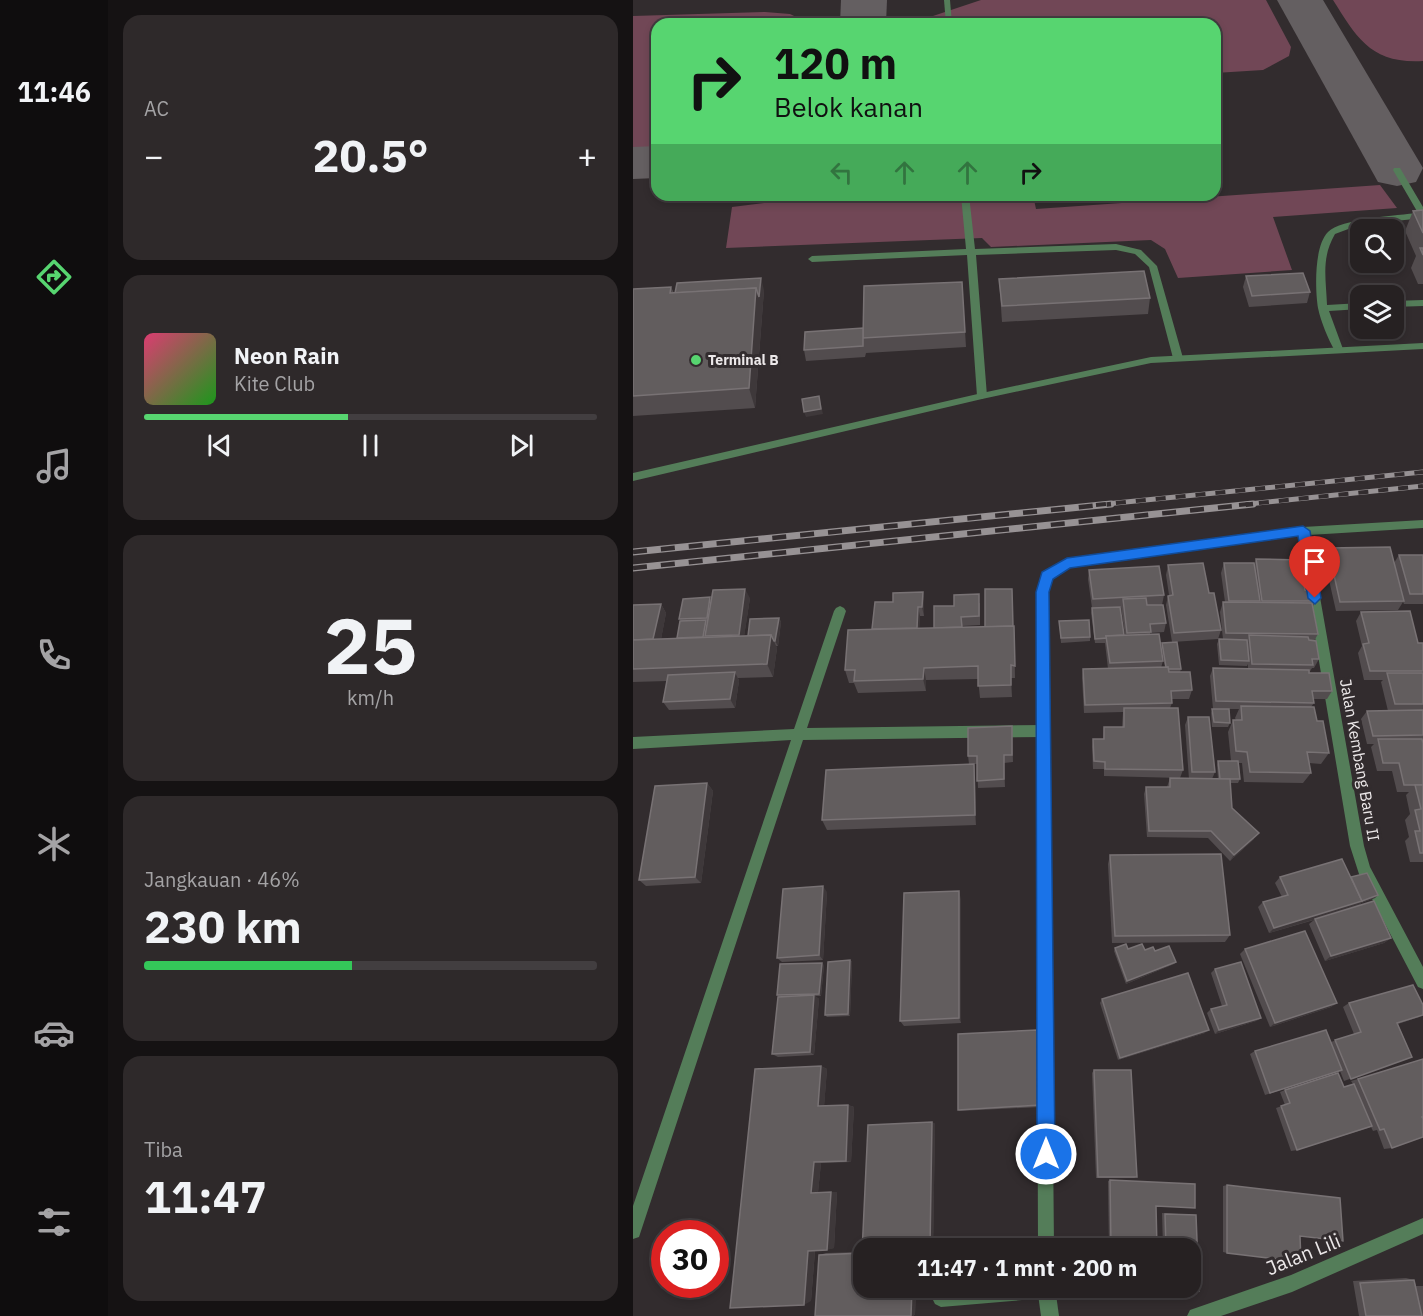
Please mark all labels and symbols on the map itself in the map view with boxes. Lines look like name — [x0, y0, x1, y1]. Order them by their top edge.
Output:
place label: Terminal B — [708, 351, 779, 369]
marker: Terminal B — [689, 353, 703, 367]
pin — [1289, 536, 1340, 598]
street label: Jalan Kembang Baru II — [1336, 677, 1384, 843]
position arrow — [1014, 1122, 1078, 1186]
speed limit sign: 30 — [651, 1220, 729, 1298]
street label: Jalan Lili — [1262, 1227, 1344, 1281]

